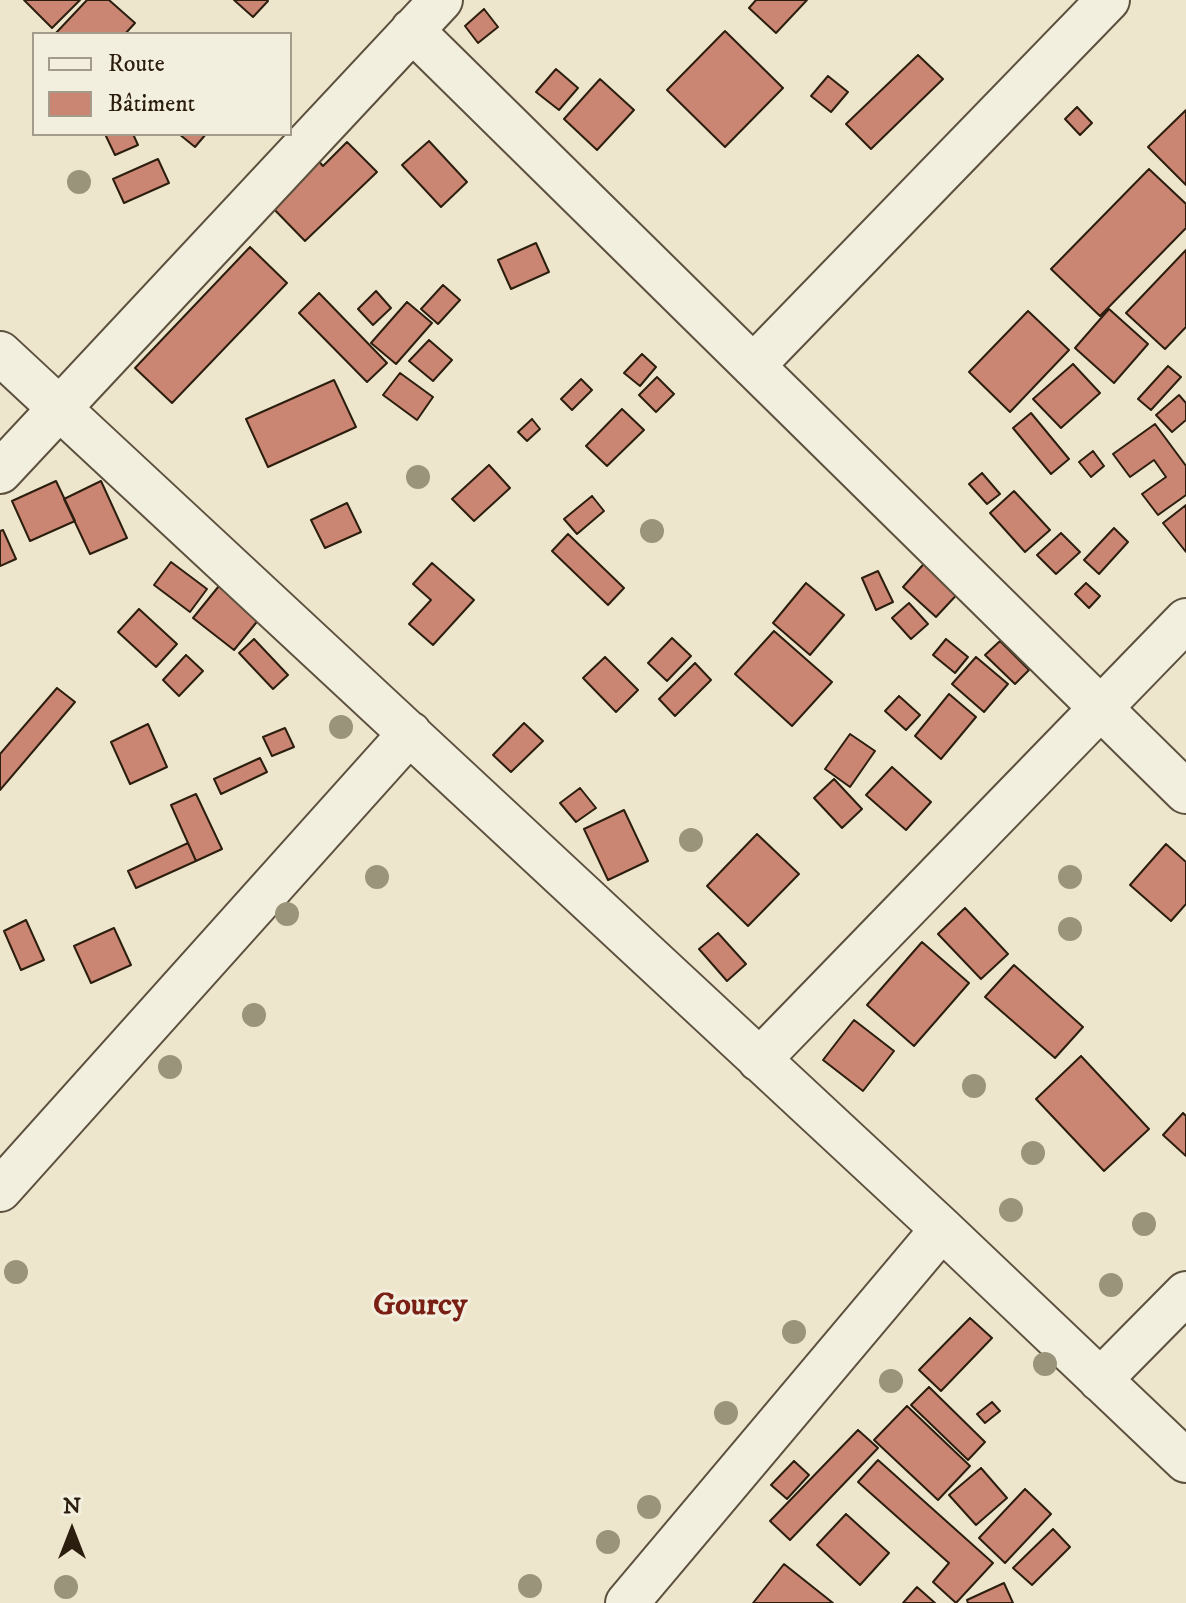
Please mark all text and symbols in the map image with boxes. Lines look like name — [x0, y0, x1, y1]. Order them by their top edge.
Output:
legend — [32, 32, 292, 136]
text: Route — [108, 49, 165, 79]
text: Bâtiment — [108, 89, 195, 119]
district label: Gourcy — [373, 1288, 467, 1326]
north arrow — [32, 1491, 112, 1571]
text: N — [63, 1493, 81, 1520]

